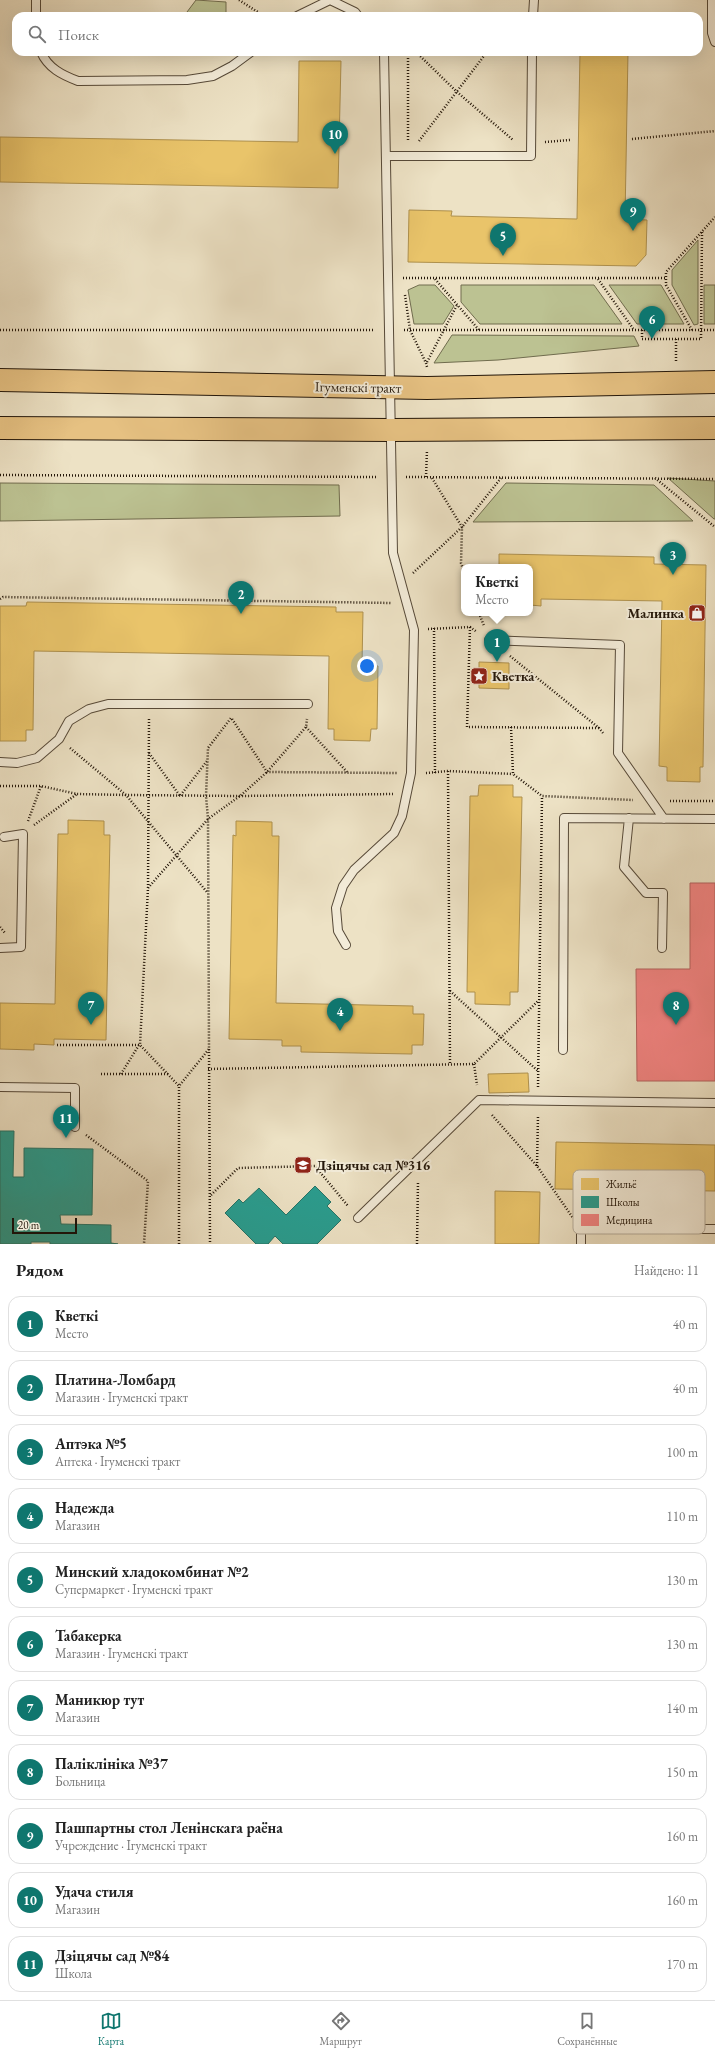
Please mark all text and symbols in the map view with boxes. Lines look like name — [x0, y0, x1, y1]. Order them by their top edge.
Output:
search box — [12, 12, 703, 56]
icon: search — [26, 23, 48, 45]
text: Поиск — [58, 25, 99, 44]
pin: 10 — [322, 121, 348, 154]
pin: 9 — [620, 198, 646, 231]
pin: 5 — [490, 223, 516, 256]
pin: 6 — [639, 306, 665, 339]
street label: Ігуменскі тракт — [315, 377, 402, 397]
pin: 3 — [660, 542, 686, 575]
popup — [461, 564, 533, 616]
text: Кветкі — [475, 572, 519, 591]
pin: 2 — [228, 581, 254, 614]
text: Место — [475, 591, 509, 608]
shop icon: Малинка — [687, 603, 707, 623]
place label: Малинка — [628, 604, 685, 622]
pin: 1 — [484, 629, 510, 662]
your location — [357, 656, 377, 676]
place icon: Кветка — [469, 666, 489, 686]
place label: Кветка — [492, 667, 535, 685]
pin: 7 — [78, 992, 104, 1025]
pin: 8 — [663, 992, 689, 1025]
pin: 4 — [327, 998, 353, 1031]
pin: 11 — [53, 1105, 79, 1138]
school or university icon: Дзіцячы сад №316 — [293, 1155, 313, 1175]
place label: Дзіцячы сад №316 — [316, 1156, 431, 1174]
legend — [573, 1170, 705, 1234]
text: Жильё — [605, 1177, 637, 1191]
text: Школы — [606, 1195, 640, 1209]
text: Медицина — [606, 1213, 653, 1227]
scale bar — [12, 1216, 77, 1235]
text: 20 m — [18, 1218, 39, 1232]
text: Рядом — [16, 1259, 64, 1281]
text: Найдено: 11 — [634, 1262, 699, 1279]
text: Кветкі — [55, 1306, 99, 1325]
text: 1 — [27, 1316, 33, 1333]
text: 40 m — [673, 1316, 698, 1333]
text: Место — [55, 1325, 88, 1342]
text: Платина-Ломбард — [55, 1370, 176, 1389]
text: 2 — [27, 1380, 33, 1397]
text: 40 m — [673, 1380, 698, 1397]
text: Магазин · Ігуменскі тракт — [55, 1389, 188, 1406]
text: Аптэка №5 — [55, 1434, 127, 1453]
text: 3 — [27, 1444, 33, 1461]
text: 100 m — [667, 1444, 698, 1461]
text: Аптека · Ігуменскі тракт — [55, 1453, 180, 1470]
text: Надежда — [55, 1498, 114, 1517]
text: 4 — [27, 1508, 33, 1525]
text: 110 m — [667, 1508, 698, 1525]
text: Магазин — [55, 1517, 100, 1534]
text: Минский хладокомбинат №2 — [55, 1562, 249, 1581]
text: 5 — [27, 1572, 33, 1589]
text: 130 m — [667, 1572, 698, 1589]
text: Супермаркет · Ігуменскі тракт — [55, 1581, 213, 1598]
text: Табакерка — [55, 1626, 122, 1645]
text: 6 — [27, 1636, 33, 1653]
text: 130 m — [667, 1636, 698, 1653]
text: Магазин · Ігуменскі тракт — [55, 1645, 188, 1662]
text: Маникюр тут — [55, 1690, 144, 1709]
text: 7 — [27, 1700, 33, 1717]
text: 140 m — [667, 1700, 698, 1717]
text: Магазин — [55, 1709, 100, 1726]
text: Паліклініка №37 — [55, 1754, 168, 1773]
text: 8 — [27, 1764, 33, 1781]
text: 150 m — [667, 1764, 698, 1781]
text: Больница — [55, 1773, 106, 1790]
text: Пашпартны стол Ленінскага раёна — [55, 1818, 283, 1837]
text: 9 — [27, 1828, 33, 1845]
text: 160 m — [667, 1828, 698, 1845]
text: Учреждение · Ігуменскі тракт — [55, 1837, 207, 1854]
text: Удача стиля — [55, 1882, 134, 1901]
text: 10 — [23, 1892, 37, 1909]
text: 160 m — [667, 1892, 698, 1909]
text: Магазин — [55, 1901, 100, 1918]
text: Дзіцячы сад №84 — [55, 1946, 169, 1965]
text: 11 — [23, 1956, 37, 1973]
text: 170 m — [667, 1956, 698, 1973]
text: Школа — [55, 1965, 92, 1982]
tab: Карта — [98, 2010, 124, 2048]
tab: Маршрут — [320, 2010, 362, 2048]
tab: Сохранённые — [557, 2010, 617, 2048]

